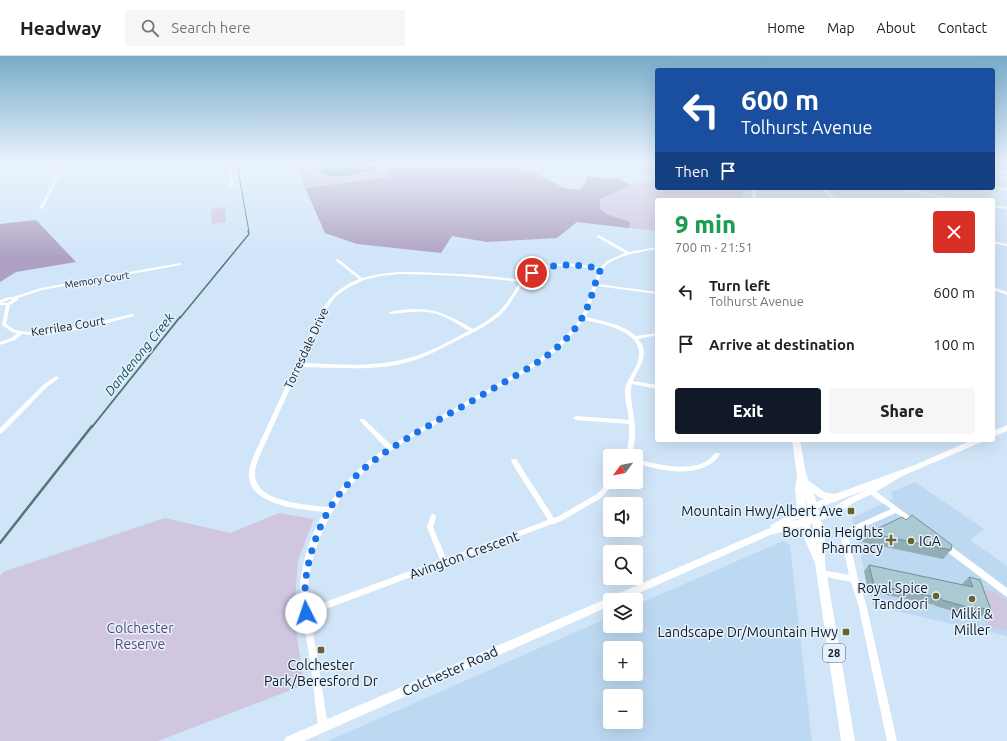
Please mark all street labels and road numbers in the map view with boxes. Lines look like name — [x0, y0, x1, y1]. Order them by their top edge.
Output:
street label: Memory Court — [64, 269, 130, 291]
street label: Torresdale Drive — [281, 305, 331, 391]
street label: Kerrilea Court — [30, 314, 106, 338]
street label: Avington Crescent — [407, 528, 521, 582]
street label: Colchester Road — [400, 643, 500, 699]
road number: 28 — [823, 644, 845, 662]

